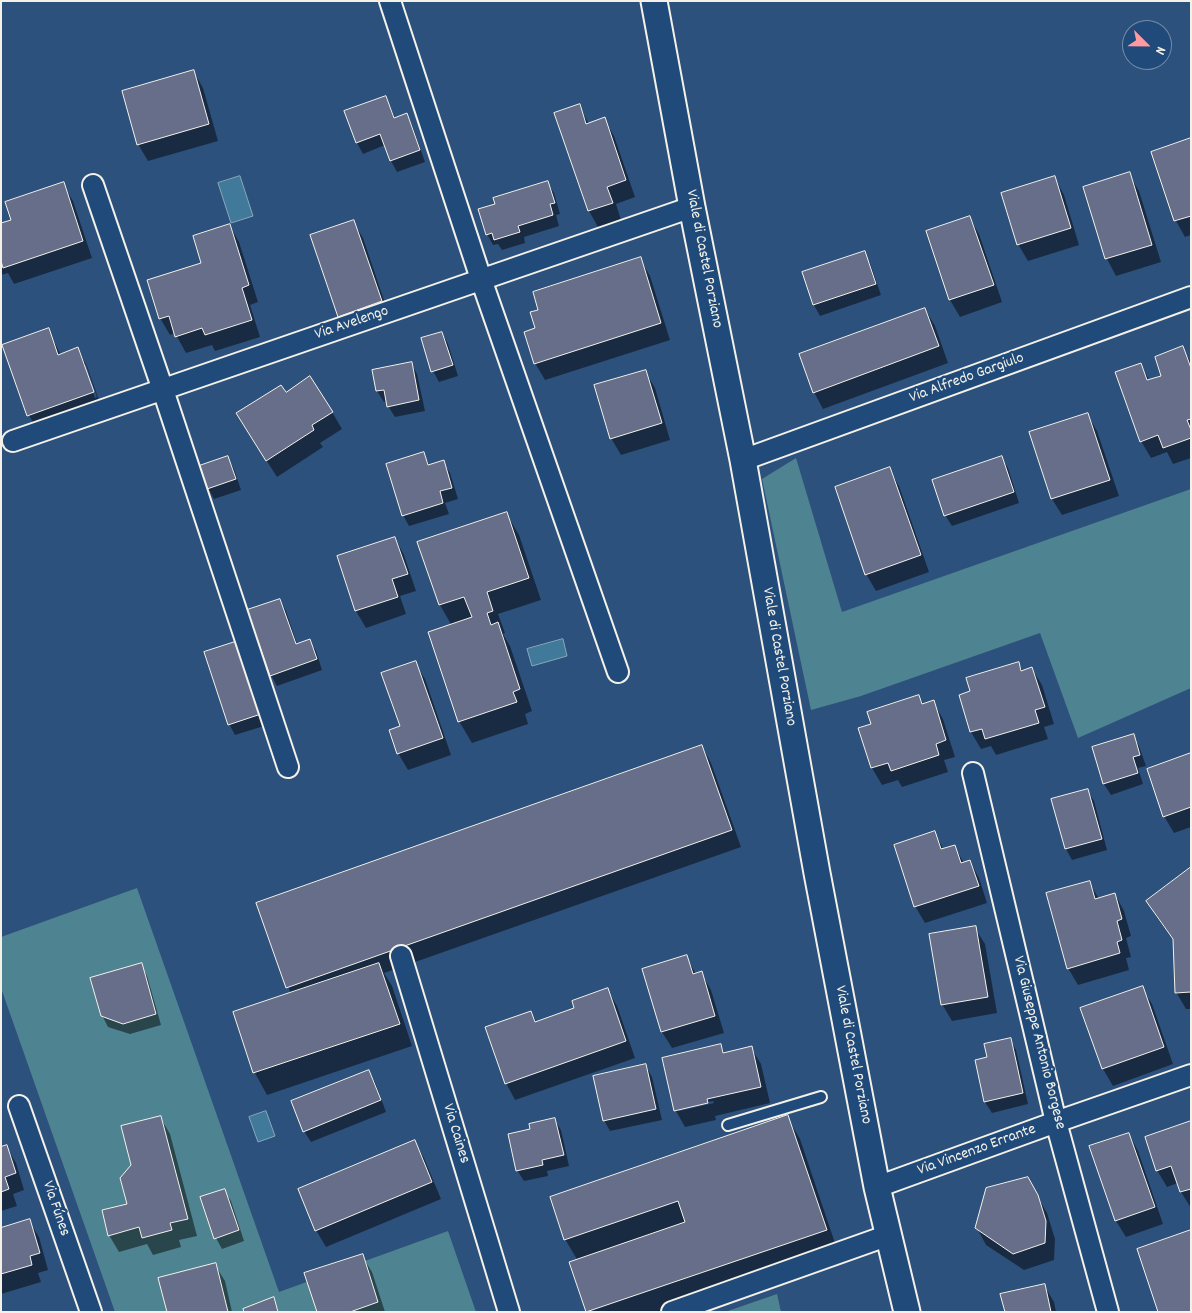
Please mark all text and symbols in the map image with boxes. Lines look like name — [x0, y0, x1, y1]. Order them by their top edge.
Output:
north arrow — [1122, 20, 1172, 70]
text: N — [1149, 43, 1170, 58]
street label: Viale di Castel Porziano — [680, 188, 726, 330]
street label: Via Avelengo — [313, 302, 391, 346]
street label: Via Alfredo Gargiulo — [907, 349, 1027, 409]
street label: Viale di Castel Porziano — [756, 586, 800, 728]
street label: Via Giuseppe Antonio Borgese — [1007, 954, 1069, 1132]
street label: Viale di Castel Porziano — [829, 984, 875, 1126]
street label: Via Caines — [437, 1102, 473, 1166]
street label: Via Vincenzo Errante — [915, 1121, 1039, 1181]
street label: Via Fúnes — [37, 1179, 73, 1239]

